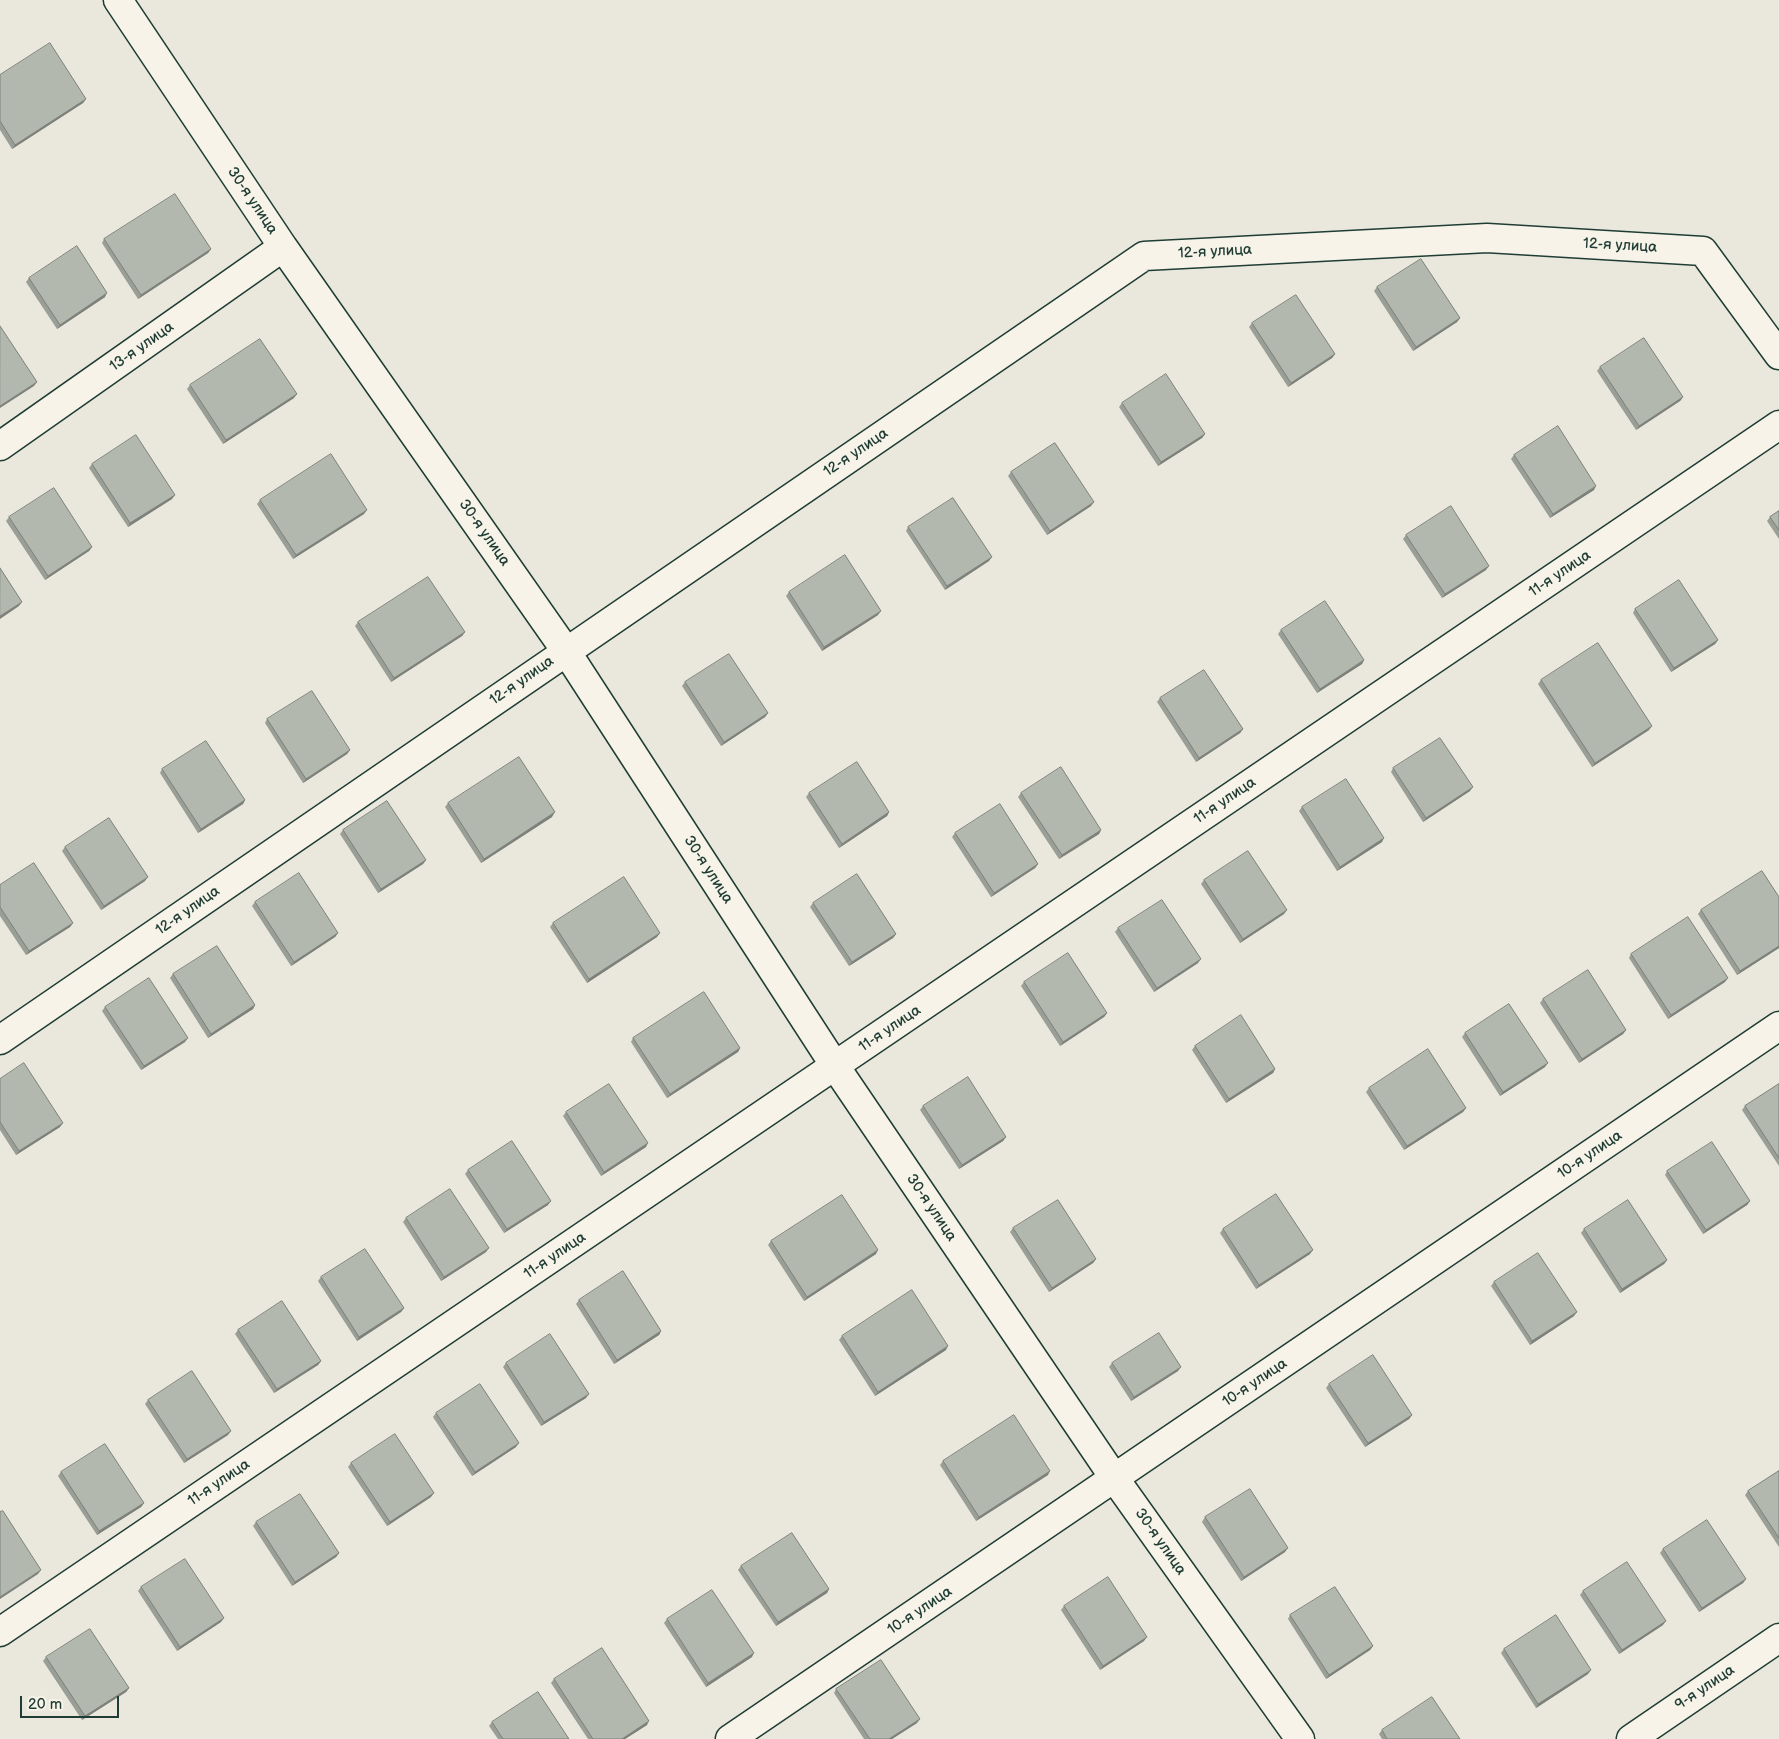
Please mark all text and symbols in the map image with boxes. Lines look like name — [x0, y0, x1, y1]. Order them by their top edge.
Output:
street label: 30-я улица — [223, 164, 281, 238]
street label: 12-я улица — [1583, 235, 1657, 257]
street label: 12-я улица — [1178, 241, 1252, 263]
street label: 13-я улица — [106, 318, 178, 376]
street label: 12-я улица — [820, 425, 892, 481]
street label: 30-я улица — [454, 496, 514, 570]
street label: 11-я улица — [1526, 547, 1594, 601]
street label: 12-я улица — [487, 652, 557, 710]
street label: 11-я улица — [1191, 774, 1259, 828]
street label: 30-я улица — [679, 833, 737, 907]
street label: 12-я улица — [153, 882, 223, 940]
street label: 11-я улица — [856, 1002, 924, 1056]
street label: 10-я улица — [1554, 1127, 1626, 1183]
street label: 30-я улица — [902, 1171, 960, 1245]
street label: 11-я улица — [521, 1229, 589, 1283]
street label: 10-я улица — [1219, 1355, 1291, 1411]
street label: 11-я улица — [185, 1456, 253, 1510]
street label: 30-я улица — [1130, 1505, 1190, 1579]
street label: 10-я улица — [884, 1583, 956, 1639]
street label: 9-я улица — [1672, 1662, 1738, 1714]
scale bar — [22, 1686, 121, 1718]
text: 20 m — [28, 1695, 62, 1714]

